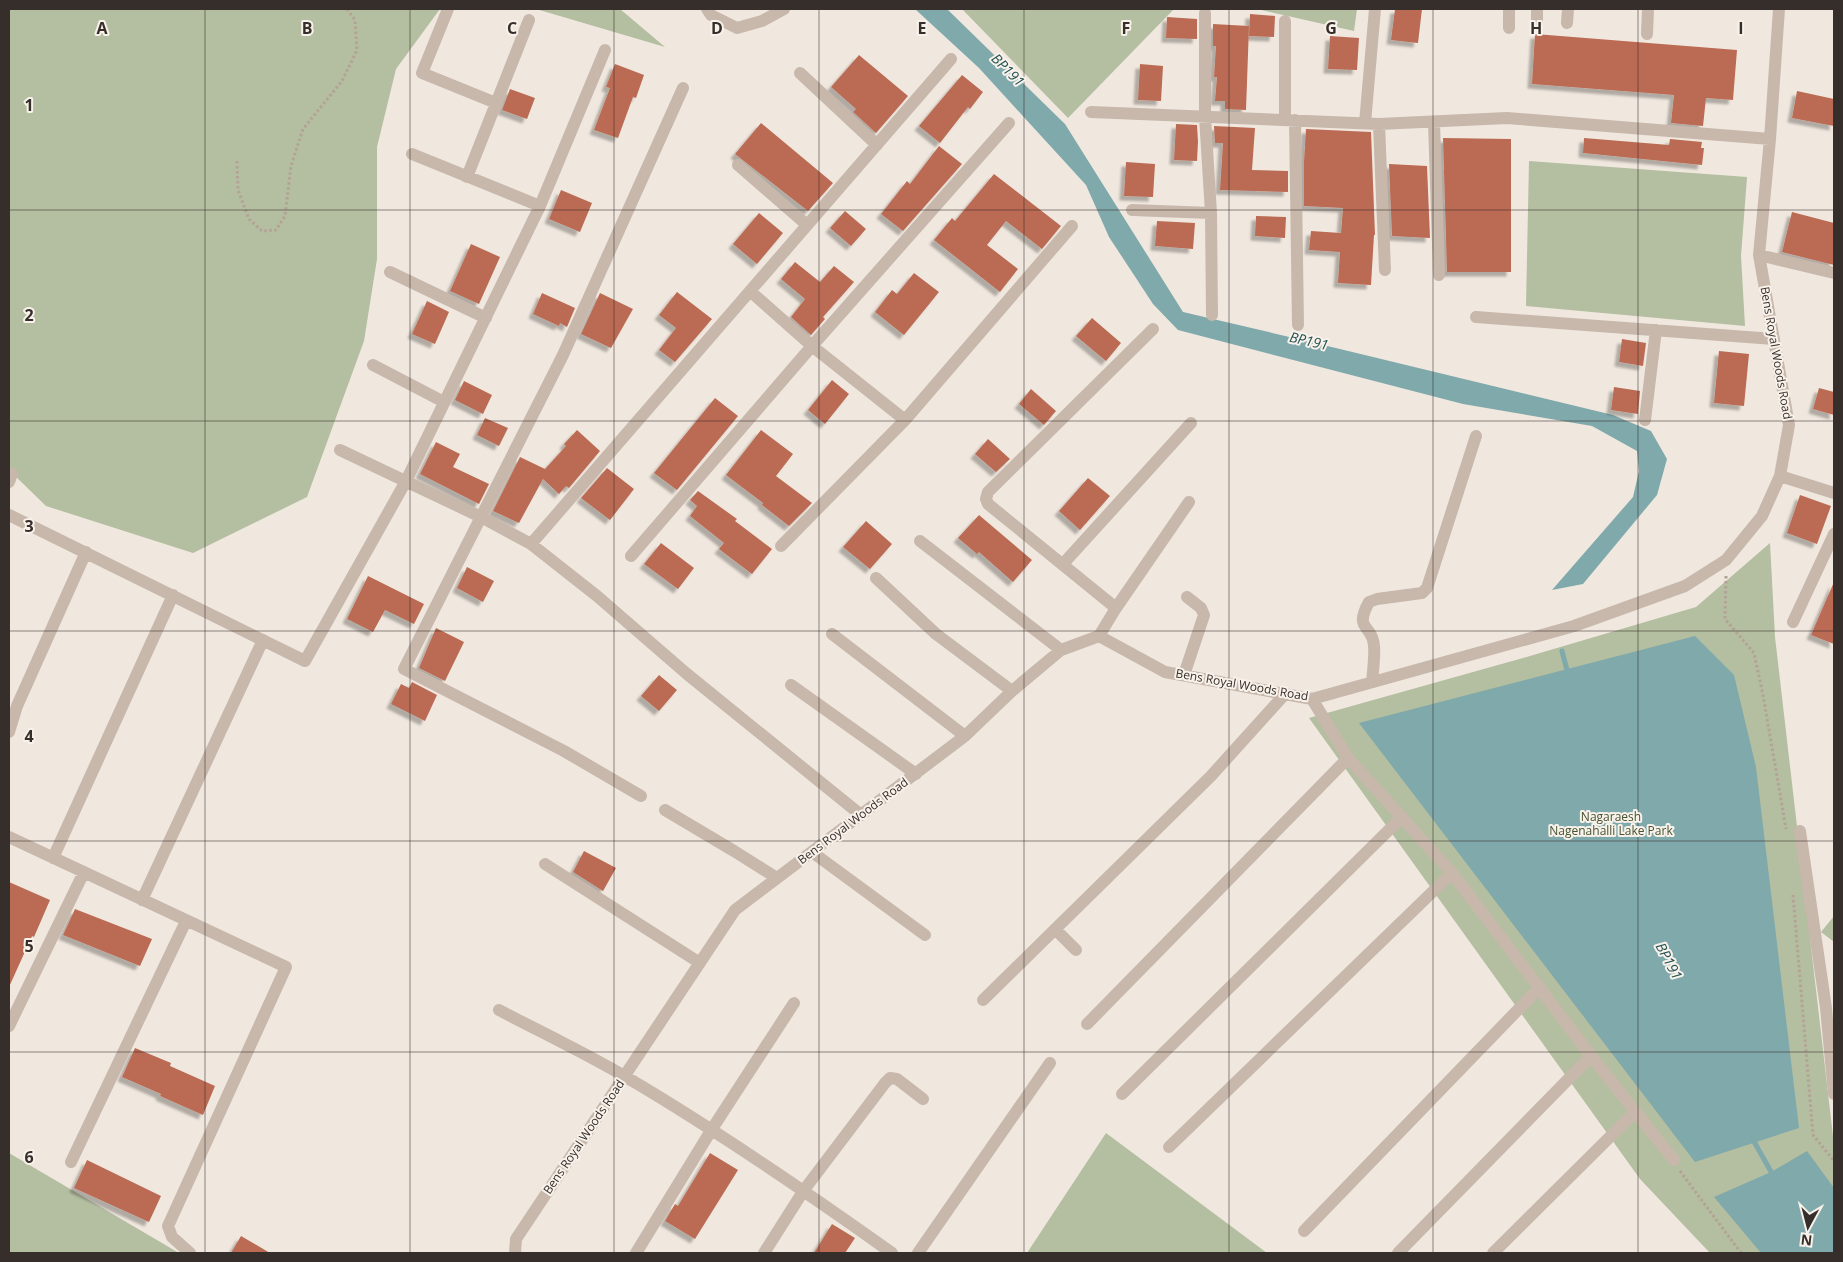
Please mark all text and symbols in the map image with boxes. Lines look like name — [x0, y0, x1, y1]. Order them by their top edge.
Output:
text: A — [96, 17, 108, 39]
text: B — [302, 17, 312, 39]
text: C — [507, 17, 517, 39]
text: D — [711, 17, 723, 39]
text: E — [918, 17, 927, 39]
text: F — [1122, 17, 1130, 39]
text: G — [1325, 17, 1337, 39]
text: H — [1530, 17, 1542, 39]
text: I — [1738, 17, 1744, 39]
water label: BP191 — [988, 49, 1029, 90]
text: 1 — [24, 94, 34, 116]
street label: Bens Royal Woods Road — [1756, 285, 1797, 421]
text: 2 — [24, 304, 34, 326]
water label: BP191 — [1288, 327, 1330, 354]
text: 3 — [24, 515, 34, 537]
street label: Bens Royal Woods Road — [1174, 664, 1310, 705]
text: 4 — [24, 725, 34, 747]
street label: Bens Royal Woods Road — [794, 773, 912, 868]
park label: Nagaraesh Nagenahalli Lake Park — [1549, 808, 1673, 839]
text: 5 — [24, 935, 34, 957]
water label: BP191 — [1652, 939, 1687, 983]
street label: Bens Royal Woods Road — [539, 1076, 628, 1197]
text: 6 — [24, 1146, 34, 1168]
north arrow — [1783, 1202, 1833, 1252]
text: N — [1800, 1230, 1813, 1251]

